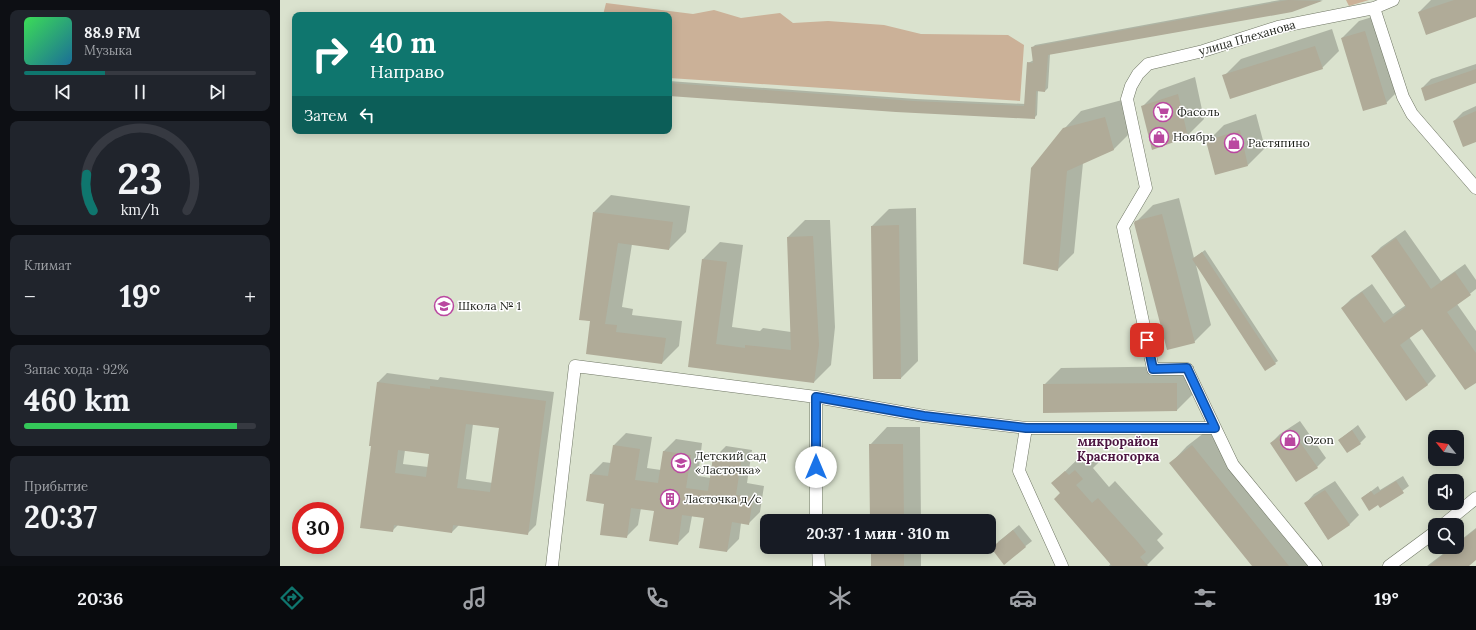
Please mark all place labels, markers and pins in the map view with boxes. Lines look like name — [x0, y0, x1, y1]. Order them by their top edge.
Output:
supermarket icon: Фасоль — [1152, 101, 1174, 123]
place label: Фасоль — [1177, 104, 1220, 119]
shop icon: Ноябрь — [1148, 126, 1170, 148]
place label: Ноябрь — [1173, 129, 1215, 144]
shop icon: Растяпино — [1223, 132, 1245, 154]
place label: Растяпино — [1248, 135, 1310, 150]
school or university icon: Школа № 1 — [433, 295, 455, 317]
place label: Школа № 1 — [458, 298, 521, 313]
pin — [1130, 323, 1164, 357]
shop icon: Ozon — [1279, 429, 1301, 451]
place label: Ozon — [1304, 432, 1334, 447]
place label: Детский сад «Ласточка» — [695, 448, 766, 477]
school or university icon: Детский сад «Ласточка» — [670, 452, 692, 474]
building icon: Ласточка д/с — [659, 488, 681, 510]
place label: Ласточка д/с — [684, 491, 762, 507]

